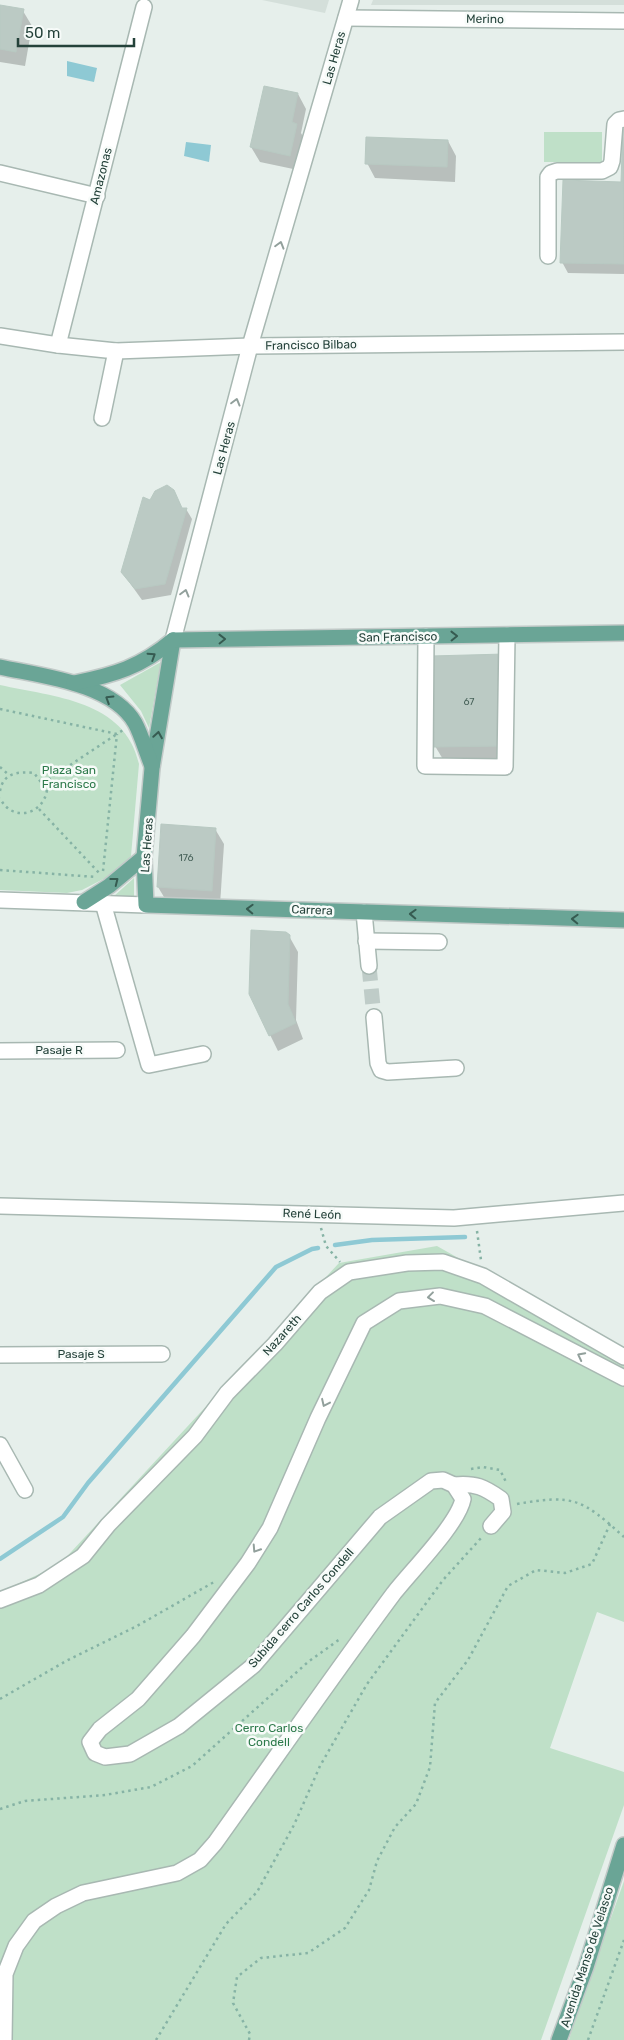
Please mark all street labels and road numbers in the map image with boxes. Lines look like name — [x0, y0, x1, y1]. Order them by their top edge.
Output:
street label: Merino — [466, 12, 504, 26]
street label: Las Heras — [320, 30, 348, 86]
street label: Amazonas — [87, 146, 115, 206]
street label: Francisco Bilbao — [265, 337, 357, 353]
street label: Las Heras — [210, 420, 238, 476]
street label: San Francisco — [359, 629, 438, 645]
street label: Las Heras — [138, 817, 156, 873]
street label: Carrera — [291, 902, 333, 918]
street label: Pasaje R — [35, 1043, 83, 1057]
street label: René León — [282, 1206, 342, 1222]
street label: Nazareth — [260, 1311, 304, 1359]
street label: Pasaje S — [57, 1347, 105, 1361]
street label: Subida cerro Carlos Condell — [245, 1545, 357, 1671]
street label: Avenida Manso de Velasco — [558, 1885, 616, 2029]

